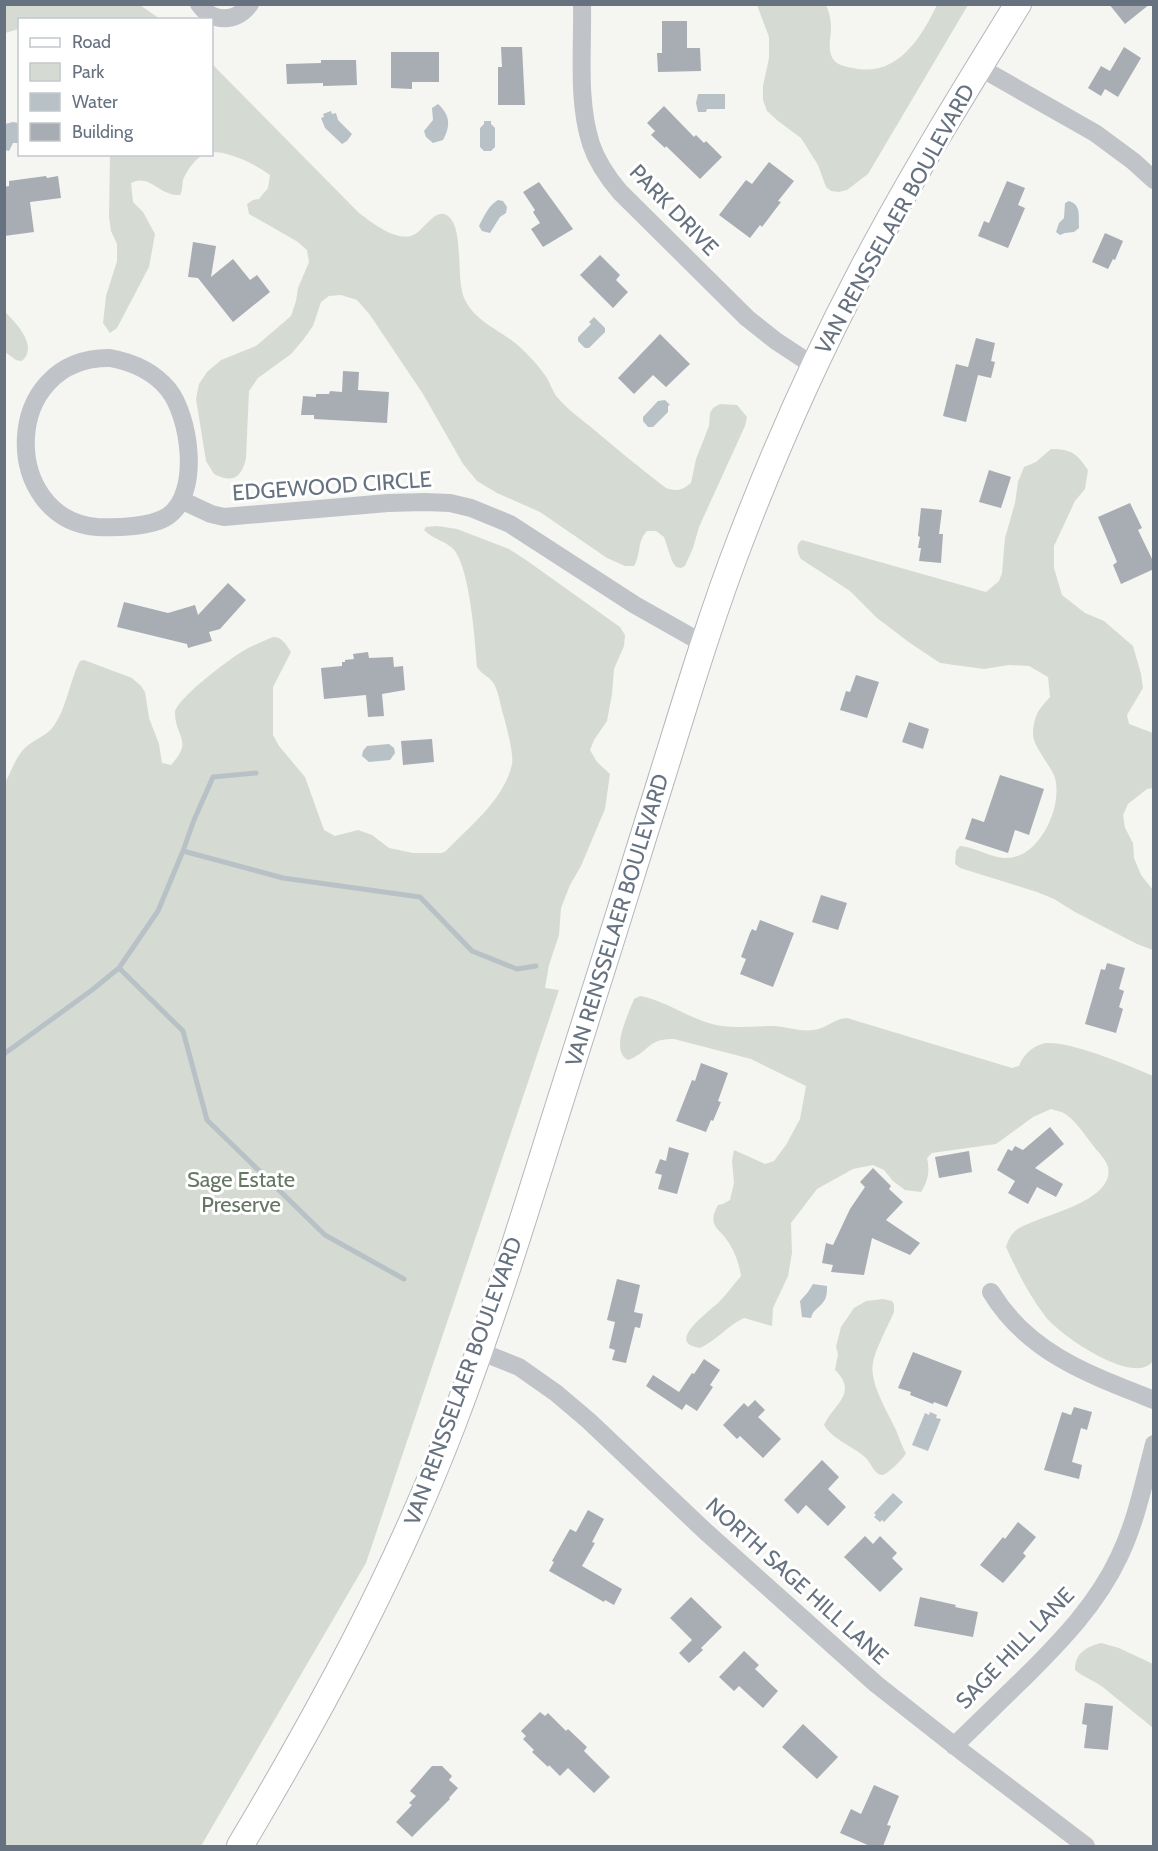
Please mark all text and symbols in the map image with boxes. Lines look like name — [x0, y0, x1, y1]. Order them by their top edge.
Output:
legend — [18, 18, 213, 156]
text: Road — [72, 31, 111, 53]
text: Park — [72, 61, 105, 83]
street label: VAN RENSSELAER BOULEVARD — [809, 79, 981, 359]
text: Water — [72, 91, 118, 113]
text: Building — [72, 121, 134, 143]
street label: PARK DRIVE — [624, 159, 724, 261]
street label: EDGEWOOD CIRCLE — [231, 466, 433, 506]
street label: VAN RENSSELAER BOULEVARD — [560, 770, 674, 1070]
park label: Sage Estate Preserve — [187, 1166, 295, 1218]
street label: VAN RENSSELAER BOULEVARD — [398, 1233, 528, 1529]
street label: NORTH SAGE HILL LANE — [700, 1492, 894, 1670]
street label: SAGE HILL LANE — [950, 1582, 1080, 1714]

